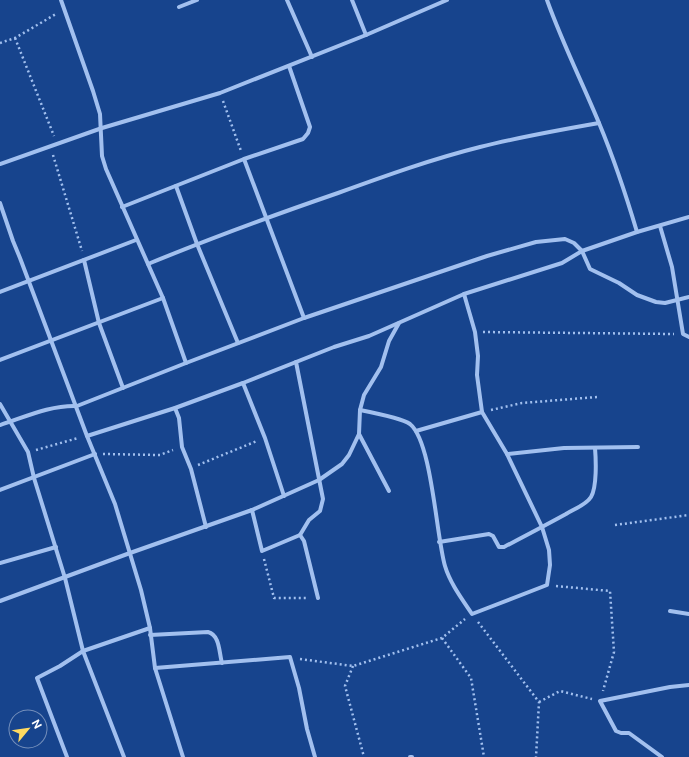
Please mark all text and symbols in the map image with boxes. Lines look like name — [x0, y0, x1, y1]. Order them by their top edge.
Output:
north arrow — [8, 709, 48, 749]
text: N — [29, 717, 44, 731]

